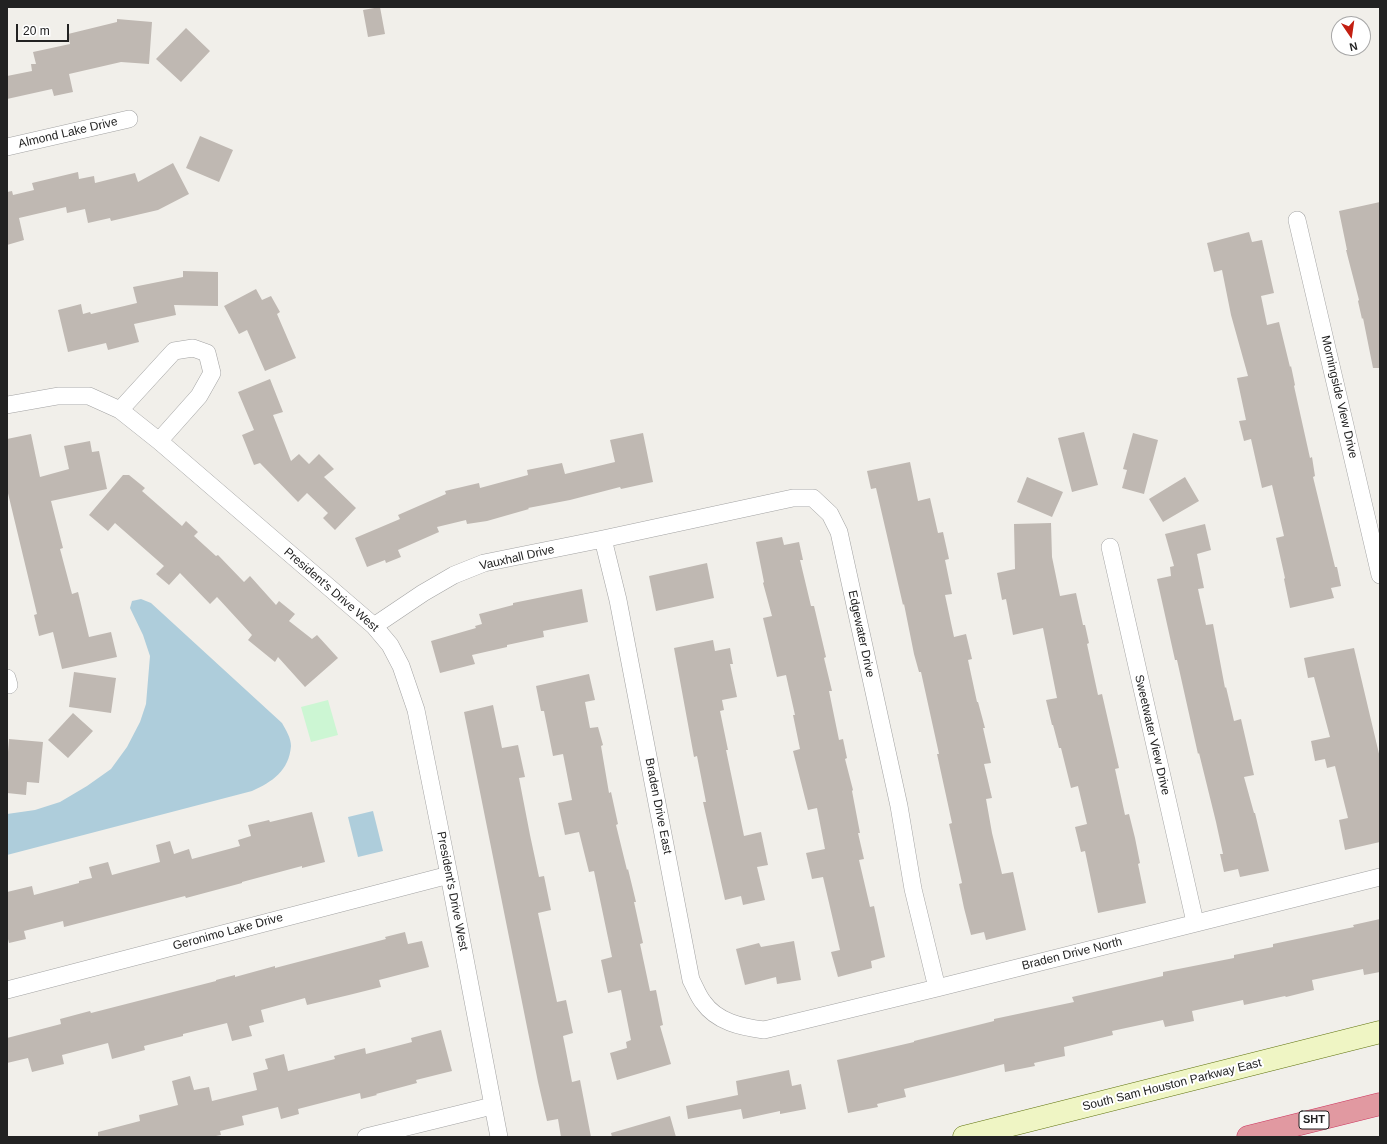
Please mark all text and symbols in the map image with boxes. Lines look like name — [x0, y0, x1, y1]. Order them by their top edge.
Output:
scale bar — [18, 16, 71, 42]
north arrow — [1331, 16, 1371, 56]
text: 20 m — [23, 24, 50, 38]
text: N — [1348, 40, 1359, 53]
street label: Almond Lake Drive — [17, 115, 119, 151]
street label: Morningside View Drive — [1318, 334, 1360, 460]
street label: Vauxhall Drive — [478, 542, 556, 574]
street label: President's Drive West — [281, 545, 381, 635]
street label: Edgewater Drive — [845, 589, 877, 679]
street label: Sweetwater View Drive — [1131, 673, 1173, 797]
street label: Braden Drive East — [642, 757, 674, 855]
street label: President's Drive West — [433, 830, 471, 952]
street label: Geronimo Lake Drive — [171, 910, 285, 954]
street label: Braden Drive North — [1020, 935, 1124, 973]
street label: South Sam Houston Parkway East — [1081, 1056, 1263, 1114]
road number: SHT — [1299, 1111, 1329, 1129]

